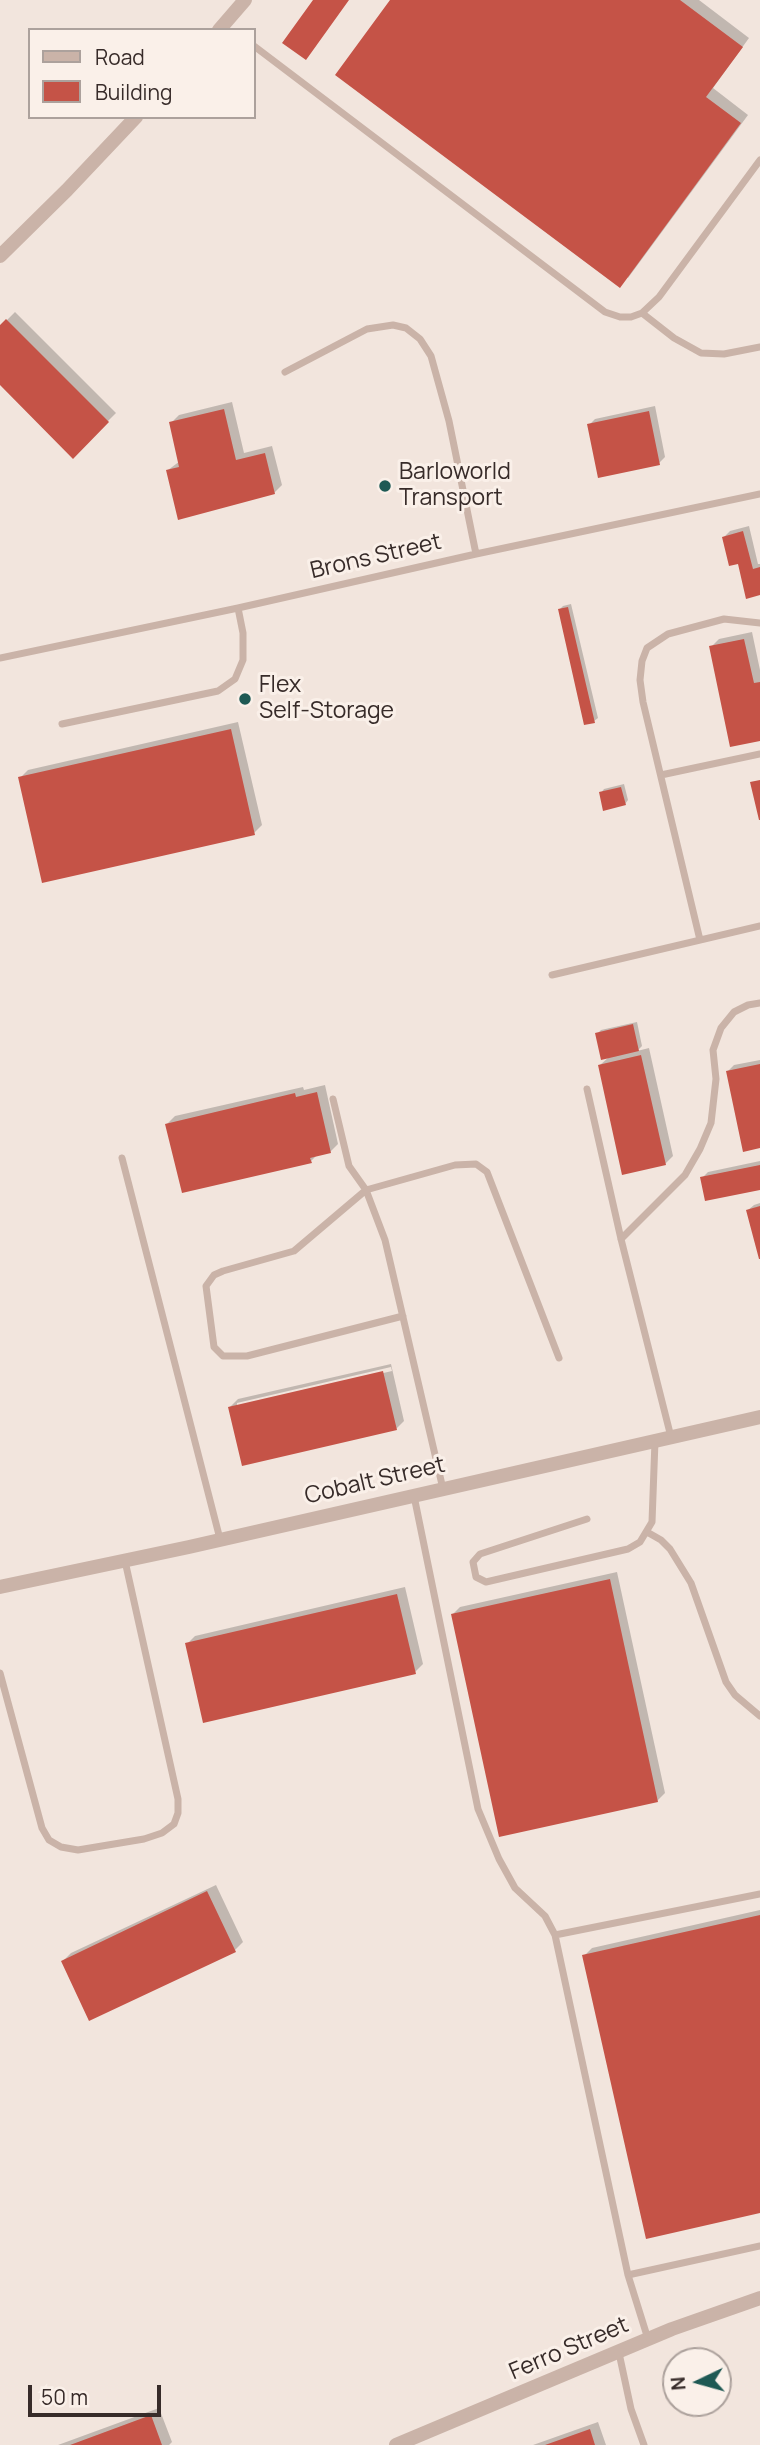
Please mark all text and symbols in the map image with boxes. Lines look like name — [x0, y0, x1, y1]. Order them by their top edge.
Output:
legend — [28, 28, 256, 119]
text: Road — [95, 43, 145, 71]
text: Building — [95, 78, 172, 106]
place label: Barloworld Transport — [399, 459, 511, 513]
marker: Barloworld Transport — [377, 478, 393, 494]
street label: Brons Street — [308, 529, 444, 585]
place label: Flex Self-Storage — [259, 672, 394, 726]
marker: Flex Self-Storage — [237, 691, 253, 707]
street label: Cobalt Street — [302, 1451, 448, 1511]
street label: Ferro Street — [505, 2312, 633, 2386]
north arrow — [662, 2347, 732, 2417]
scale bar — [32, 2372, 164, 2416]
text: N — [665, 2376, 692, 2392]
text: 50 m — [41, 2383, 88, 2411]

